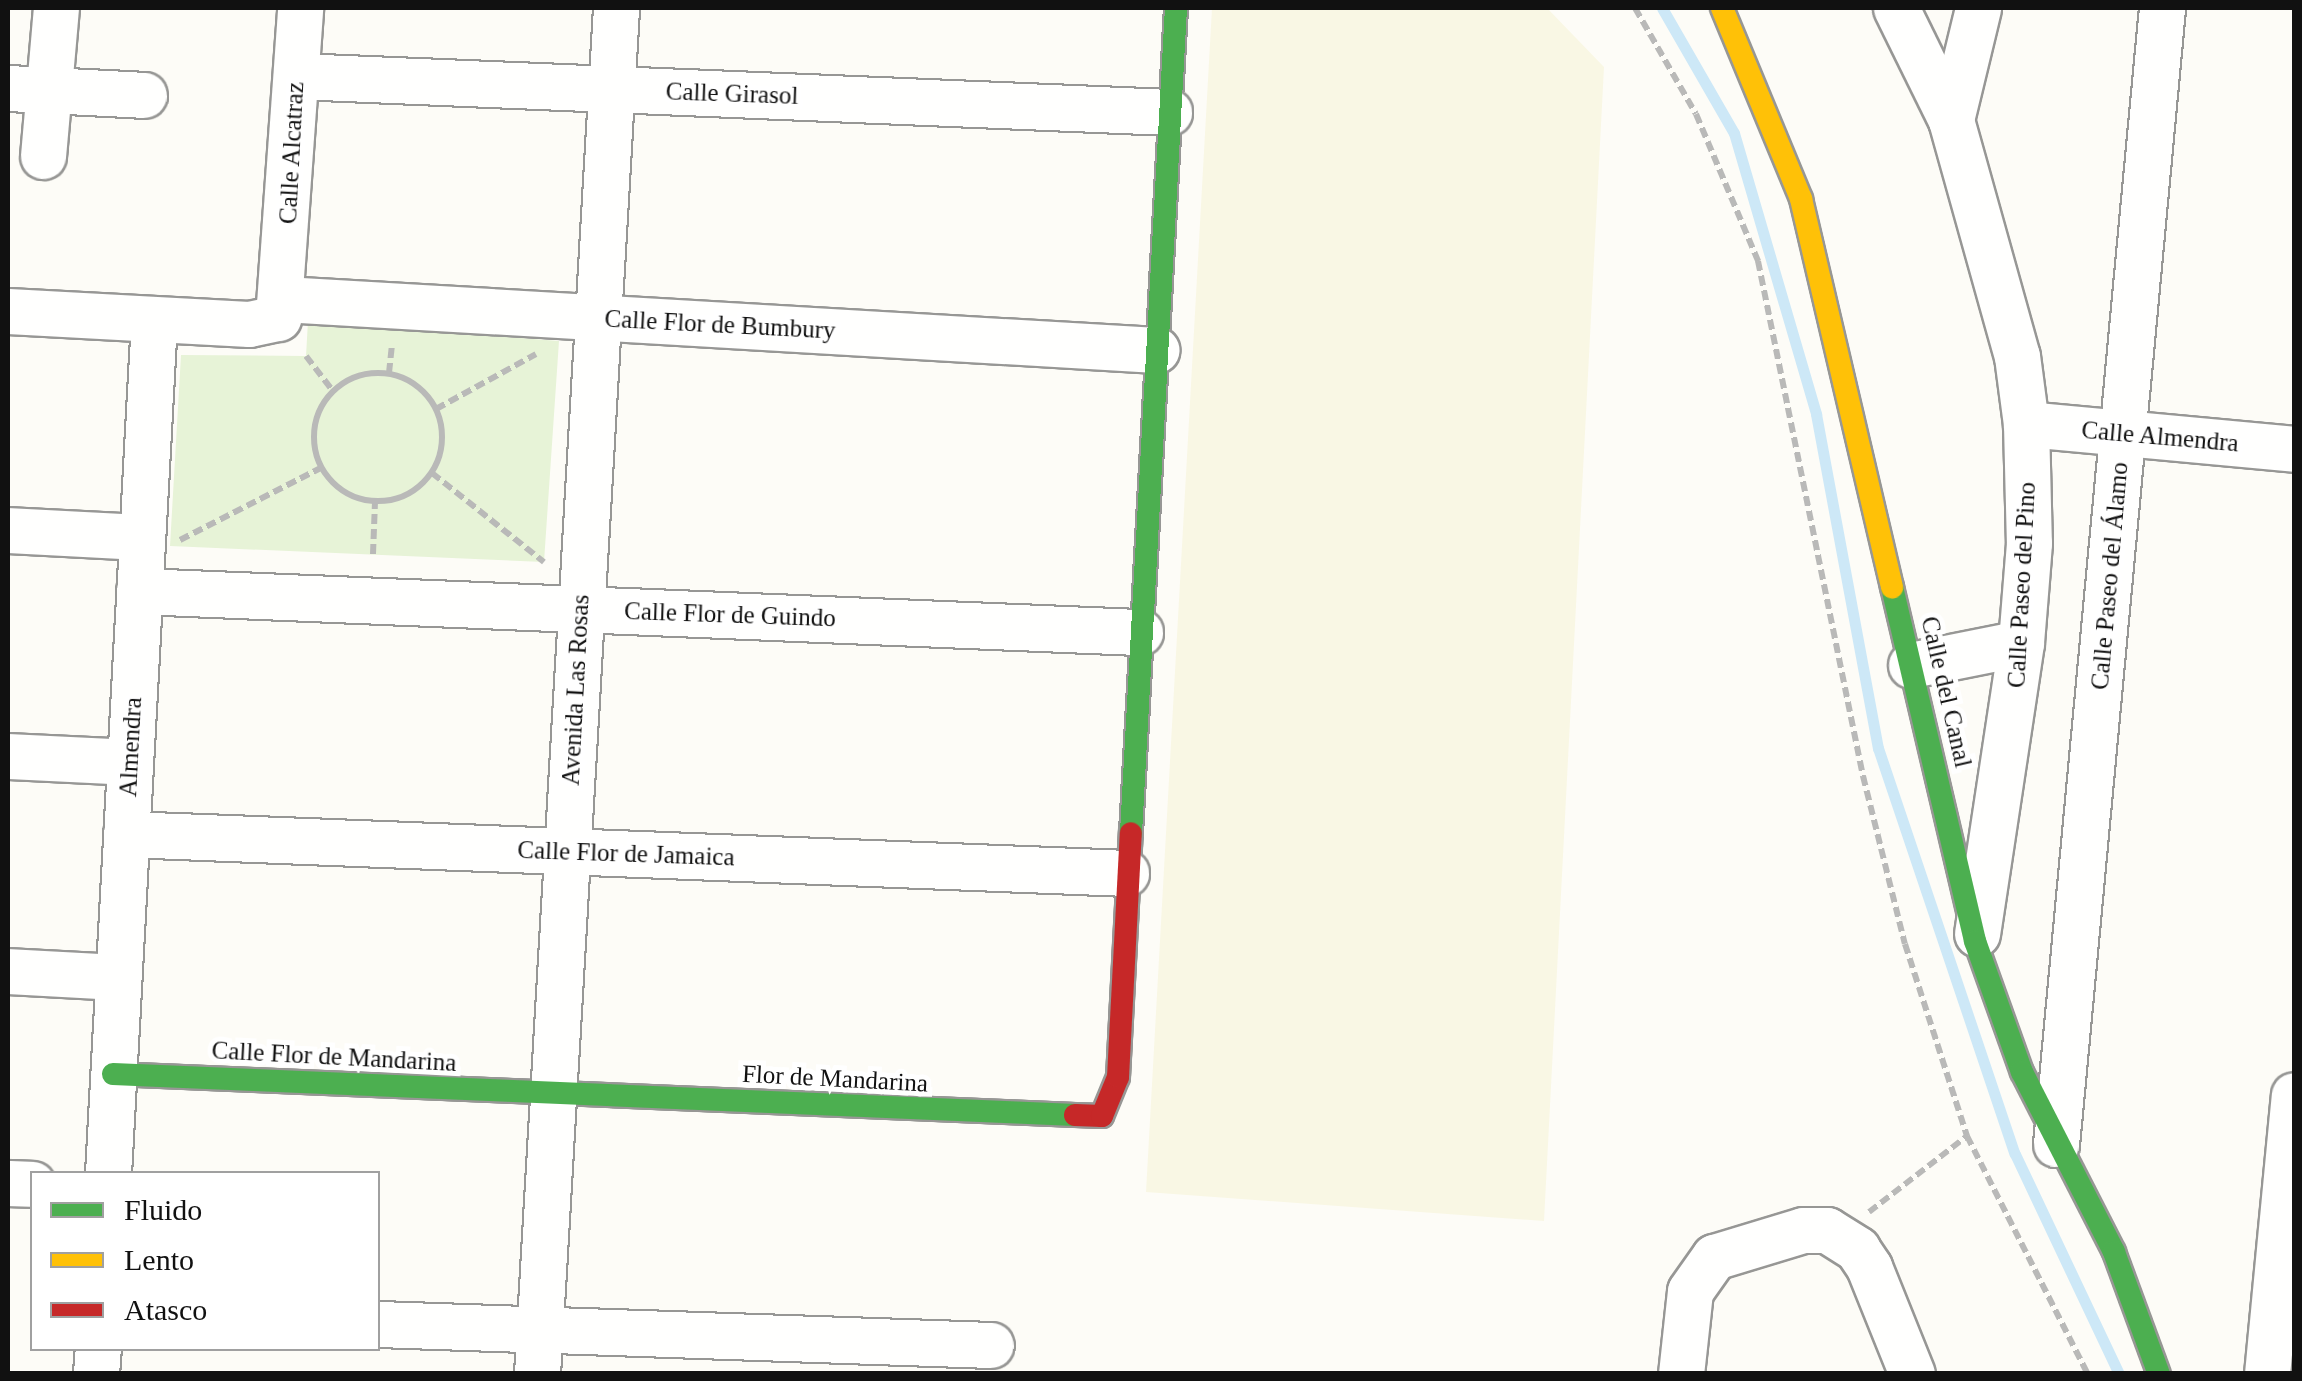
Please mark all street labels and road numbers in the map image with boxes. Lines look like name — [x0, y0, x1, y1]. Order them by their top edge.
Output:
street label: Calle Girasol — [665, 77, 799, 111]
street label: Calle Alcatraz — [273, 80, 311, 226]
street label: Calle Flor de Bumbury — [604, 304, 836, 346]
street label: Calle Almendra — [2080, 415, 2240, 459]
street label: Calle Paseo del Álamo — [2085, 461, 2135, 691]
street label: Calle Paseo del Pino — [2002, 481, 2042, 689]
street label: Avenida Las Rosas — [556, 594, 596, 786]
street label: Calle Flor de Guindo — [624, 596, 836, 634]
street label: Calle del Canal — [1914, 614, 1978, 770]
street label: Almendra — [113, 696, 149, 798]
street label: Calle Flor de Jamaica — [517, 835, 735, 873]
street label: Calle Flor de Mandarina — [211, 1036, 457, 1078]
street label: Flor de Mandarina — [741, 1059, 929, 1099]

